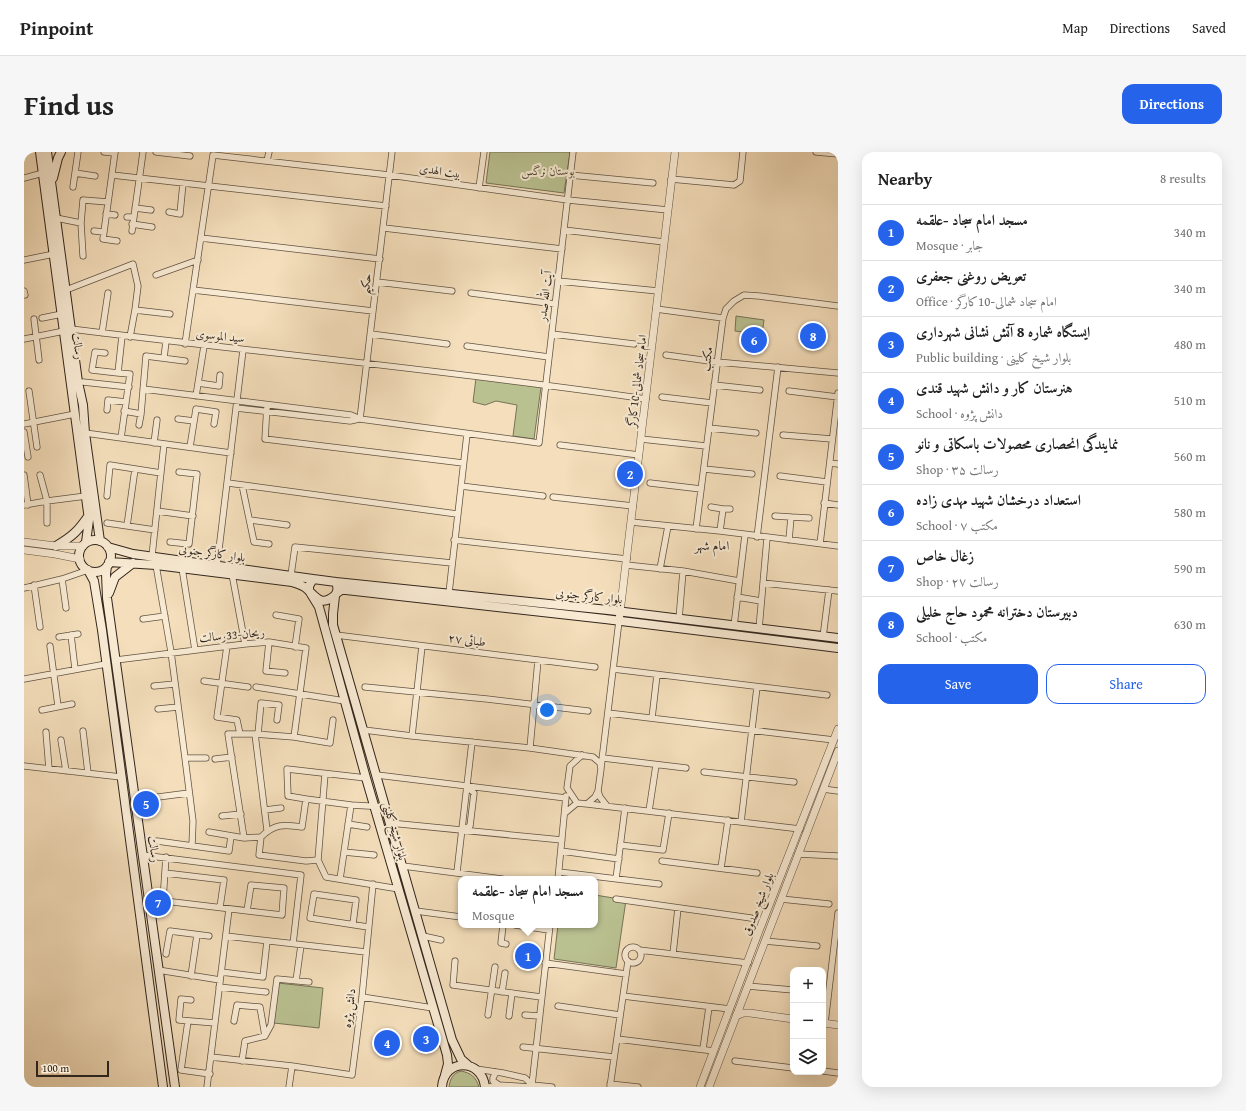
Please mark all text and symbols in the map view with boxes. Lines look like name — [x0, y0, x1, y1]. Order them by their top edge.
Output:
text: Pinpoint — [20, 14, 93, 42]
text: Map — [1062, 18, 1088, 38]
text: Directions — [1110, 18, 1170, 38]
text: Saved — [1192, 18, 1226, 38]
text: Find us — [24, 84, 114, 125]
button: Directions — [1122, 84, 1222, 124]
street label: بیت الهدی — [418, 159, 462, 182]
park label: بوستان نرگس — [521, 162, 576, 179]
text: Nearby — [878, 166, 932, 191]
text: 8 results — [1160, 169, 1206, 188]
text: مسجد امام سجاد -علقمه — [916, 209, 1028, 230]
text: 1 — [888, 223, 894, 242]
text: 340 m — [1174, 223, 1206, 242]
text: Mosque · جابر — [916, 236, 983, 255]
text: تعویض روغنی جعفری — [916, 265, 1026, 286]
street label: آیت الله صدر — [532, 268, 556, 323]
street label: حکیم — [356, 272, 379, 296]
text: 2 — [888, 279, 894, 298]
text: 340 m — [1174, 279, 1206, 298]
text: Office · امام سجاد شمالی-10کارگر — [916, 292, 1057, 311]
pin: 8 — [800, 321, 826, 351]
text: ایستگاه شماره 8 آتش نشانی شهرداری — [916, 321, 1090, 342]
street label: سید الموسوی — [195, 324, 246, 347]
pin: 6 — [741, 325, 767, 355]
street label: رسالت — [68, 331, 89, 361]
street label: امام سجاد شمالی-10کارگر — [622, 333, 654, 431]
text: 3 — [888, 335, 894, 354]
text: 480 m — [1174, 335, 1206, 354]
street label: مکتب — [696, 345, 717, 373]
text: Public building · بلوار شیخ کلینی — [916, 348, 1071, 367]
text: هنرستان کار و دانش شهید قندی — [916, 377, 1072, 398]
text: 4 — [888, 391, 894, 410]
text: 510 m — [1174, 391, 1206, 410]
text: School · دانش پژوه — [916, 404, 1003, 423]
text: نمایندگی انحصاری محصولات باسکاتی و نانو — [916, 433, 1118, 454]
text: 5 — [888, 447, 894, 466]
text: 560 m — [1174, 447, 1206, 466]
pin: 2 — [617, 459, 643, 489]
text: Shop · رسالت ۳۵ — [916, 460, 999, 479]
text: استعداد درخشان شهید مهدی زاده — [916, 489, 1081, 510]
text: 6 — [888, 503, 894, 522]
text: 580 m — [1174, 503, 1206, 522]
text: School · مکتب ۷ — [916, 516, 998, 535]
district label: امام شهر — [693, 536, 729, 557]
street label: بلوار کارگر جنوبی — [177, 539, 247, 567]
text: زغال خاص — [916, 545, 974, 566]
text: 7 — [888, 559, 894, 578]
text: 590 m — [1174, 559, 1206, 578]
text: Shop · رسالت ۲۷ — [916, 572, 999, 591]
street label: بلوار کارگر جنوبی — [555, 584, 623, 608]
text: دبيرستان دخترانه محمود حاج خلیلی — [916, 601, 1078, 622]
text: 8 — [888, 615, 894, 634]
text: 630 m — [1174, 615, 1206, 634]
street label: ریحان-33رسالت — [198, 623, 266, 646]
text: School · مکتب — [916, 628, 987, 647]
street label: طبائی ۲۷ — [447, 629, 487, 650]
button: Save — [878, 664, 1038, 704]
button: Share — [1046, 664, 1206, 704]
your location — [537, 700, 557, 720]
pin: 5 — [133, 789, 159, 819]
street label: بلوار شیخ کلینی — [376, 800, 412, 863]
street label: رسالت — [144, 834, 165, 864]
street label: بلوار شیخ صدوق — [738, 870, 780, 939]
popup — [458, 876, 598, 928]
text: مسجد امام سجاد -علقمه — [472, 880, 584, 901]
pin: 7 — [145, 888, 171, 918]
text: Mosque — [472, 906, 515, 925]
pin: 1 — [515, 941, 541, 971]
map controls — [790, 967, 826, 1075]
button: + — [790, 967, 826, 1003]
street label: دانش پژوه — [338, 987, 360, 1029]
button: − — [790, 1003, 826, 1039]
pin: 3 — [413, 1024, 439, 1054]
pin: 4 — [374, 1028, 400, 1058]
button: layers — [790, 1039, 826, 1075]
scale bar — [36, 1059, 109, 1078]
text: 100 m — [42, 1060, 69, 1076]

